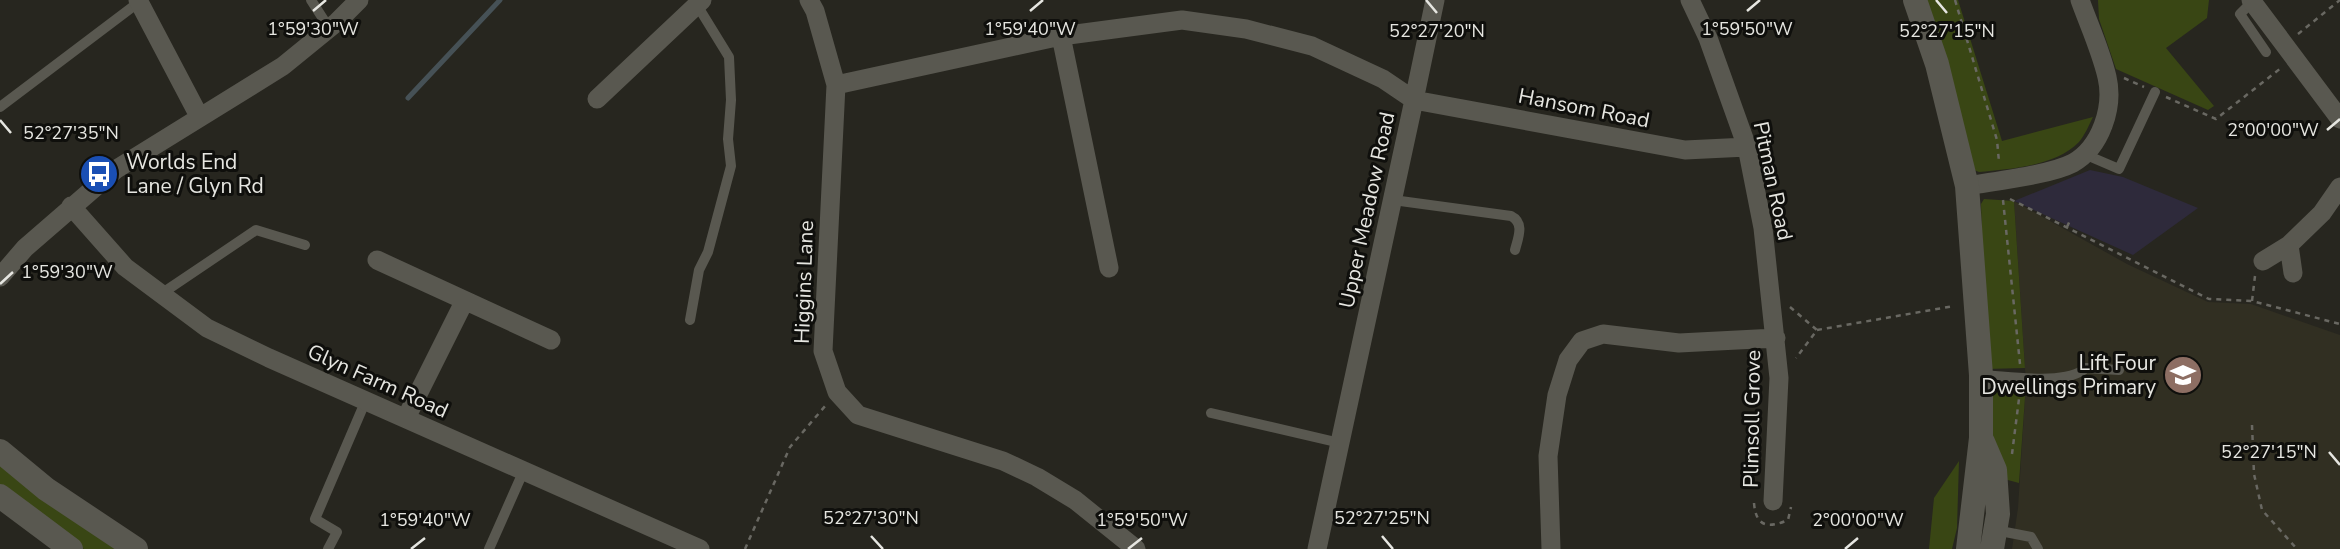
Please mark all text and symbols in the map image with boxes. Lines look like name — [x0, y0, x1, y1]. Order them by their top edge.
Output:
text: 1°59'30"W — [267, 17, 359, 41]
text: 1°59'40"W — [984, 17, 1076, 41]
text: 1°59'50"W — [1701, 17, 1793, 41]
text: 52°27'20"N — [1389, 19, 1485, 43]
text: 52°27'15"N — [1899, 19, 1995, 43]
street label: Hansom Road — [1516, 82, 1652, 134]
street label: Upper Meadow Road — [1333, 109, 1401, 311]
text: 2°00'00"W — [2227, 118, 2319, 142]
street label: Pitman Road — [1747, 119, 1799, 243]
text: 52°27'35"N — [23, 121, 119, 145]
place label: Worlds End Lane / Glyn Rd — [126, 148, 264, 200]
bus stop icon: Worlds End Lane / Glyn Rd — [78, 153, 120, 195]
street label: Higgins Lane — [788, 220, 820, 344]
text: 1°59'30"W — [21, 260, 113, 284]
street label: Glyn Farm Road — [303, 337, 453, 425]
place label: Lift Four Dwellings Primary — [1981, 349, 2156, 401]
street label: Plimsoll Grove — [1737, 350, 1767, 488]
school or university icon: Lift Four Dwellings Primary — [2162, 354, 2204, 396]
text: 52°27'15"N — [2221, 440, 2317, 464]
text: 52°27'30"N — [823, 506, 919, 530]
text: 52°27'25"N — [1334, 506, 1430, 530]
text: 1°59'40"W — [379, 508, 471, 532]
text: 1°59'50"W — [1096, 508, 1188, 532]
text: 2°00'00"W — [1812, 508, 1904, 532]

